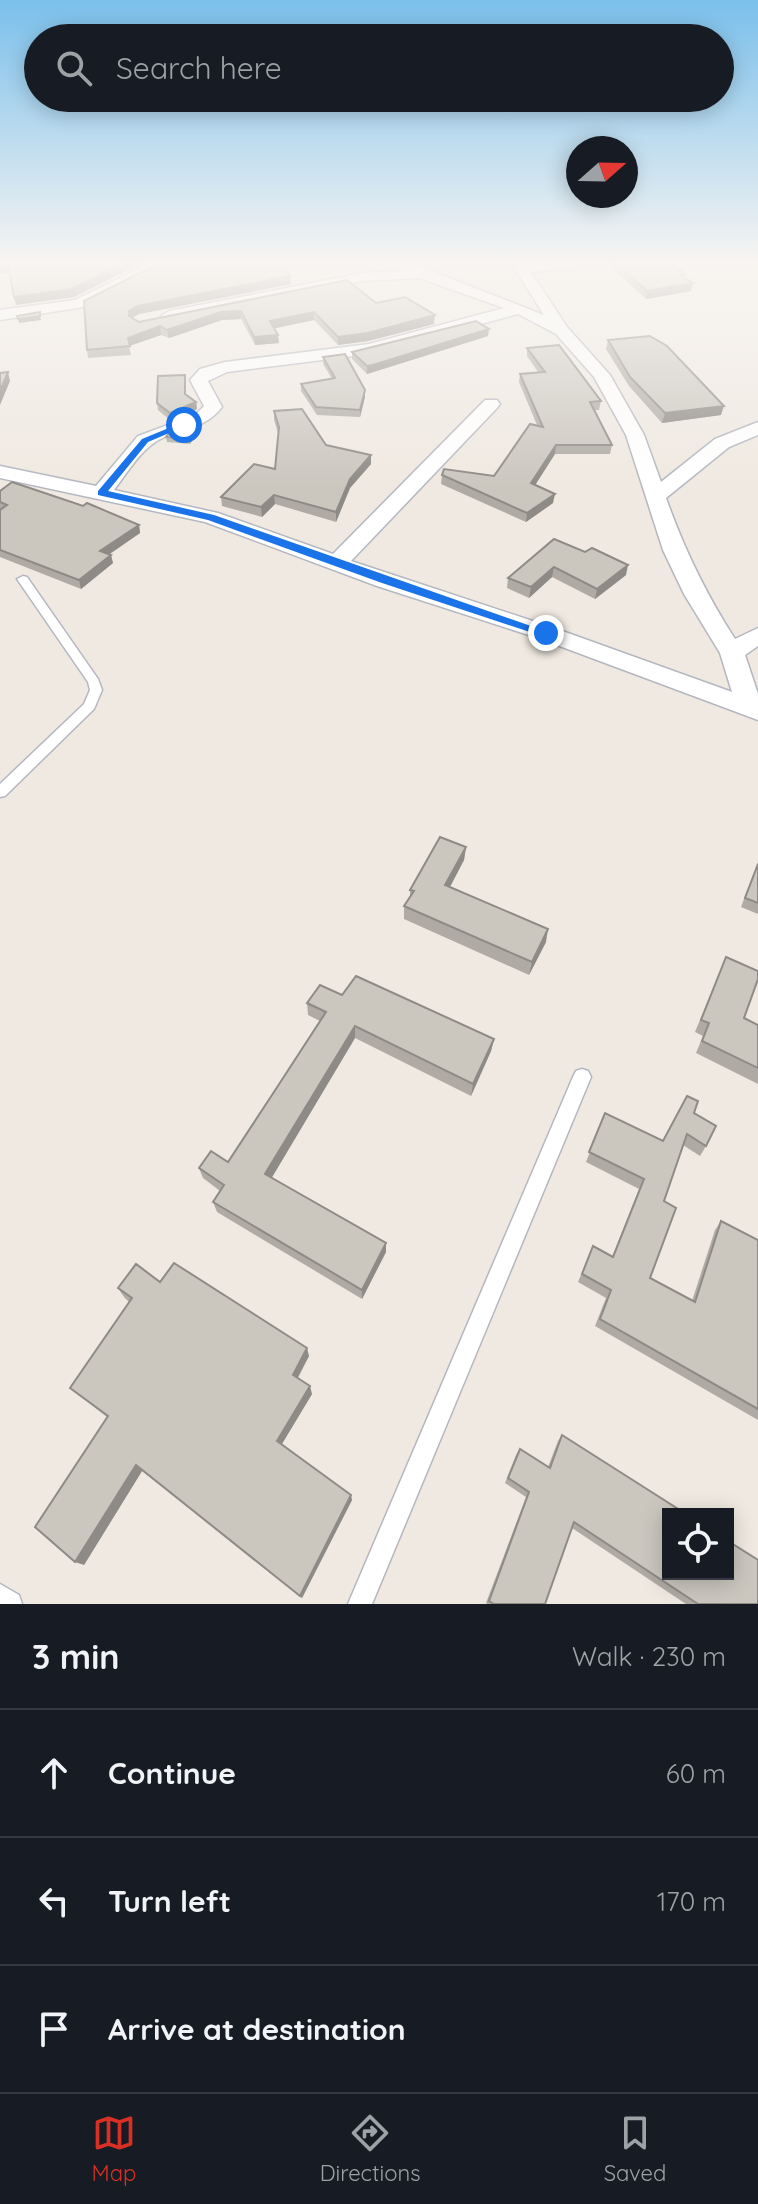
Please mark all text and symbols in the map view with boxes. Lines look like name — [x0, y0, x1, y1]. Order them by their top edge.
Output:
search box — [24, 24, 734, 112]
icon: search — [52, 46, 96, 90]
text: Search here — [116, 49, 282, 87]
north arrow — [566, 136, 638, 208]
route start — [166, 407, 202, 443]
route end — [528, 615, 564, 651]
map controls — [662, 1508, 734, 1580]
button: locate — [662, 1508, 734, 1580]
text: 3 min — [32, 1635, 119, 1678]
text: Walk · 230 m — [572, 1640, 726, 1673]
icon: ahead — [32, 1751, 76, 1795]
text: Continue — [108, 1754, 236, 1792]
text: 60 m — [666, 1757, 726, 1790]
icon: left — [32, 1879, 76, 1923]
text: Turn left — [108, 1882, 231, 1920]
text: 170 m — [657, 1885, 726, 1918]
icon: arrive — [32, 2007, 76, 2051]
text: Arrive at destination — [108, 2010, 406, 2048]
tab: Map — [92, 2111, 136, 2187]
tab: Directions — [320, 2111, 420, 2187]
tab: Saved — [604, 2111, 666, 2187]

